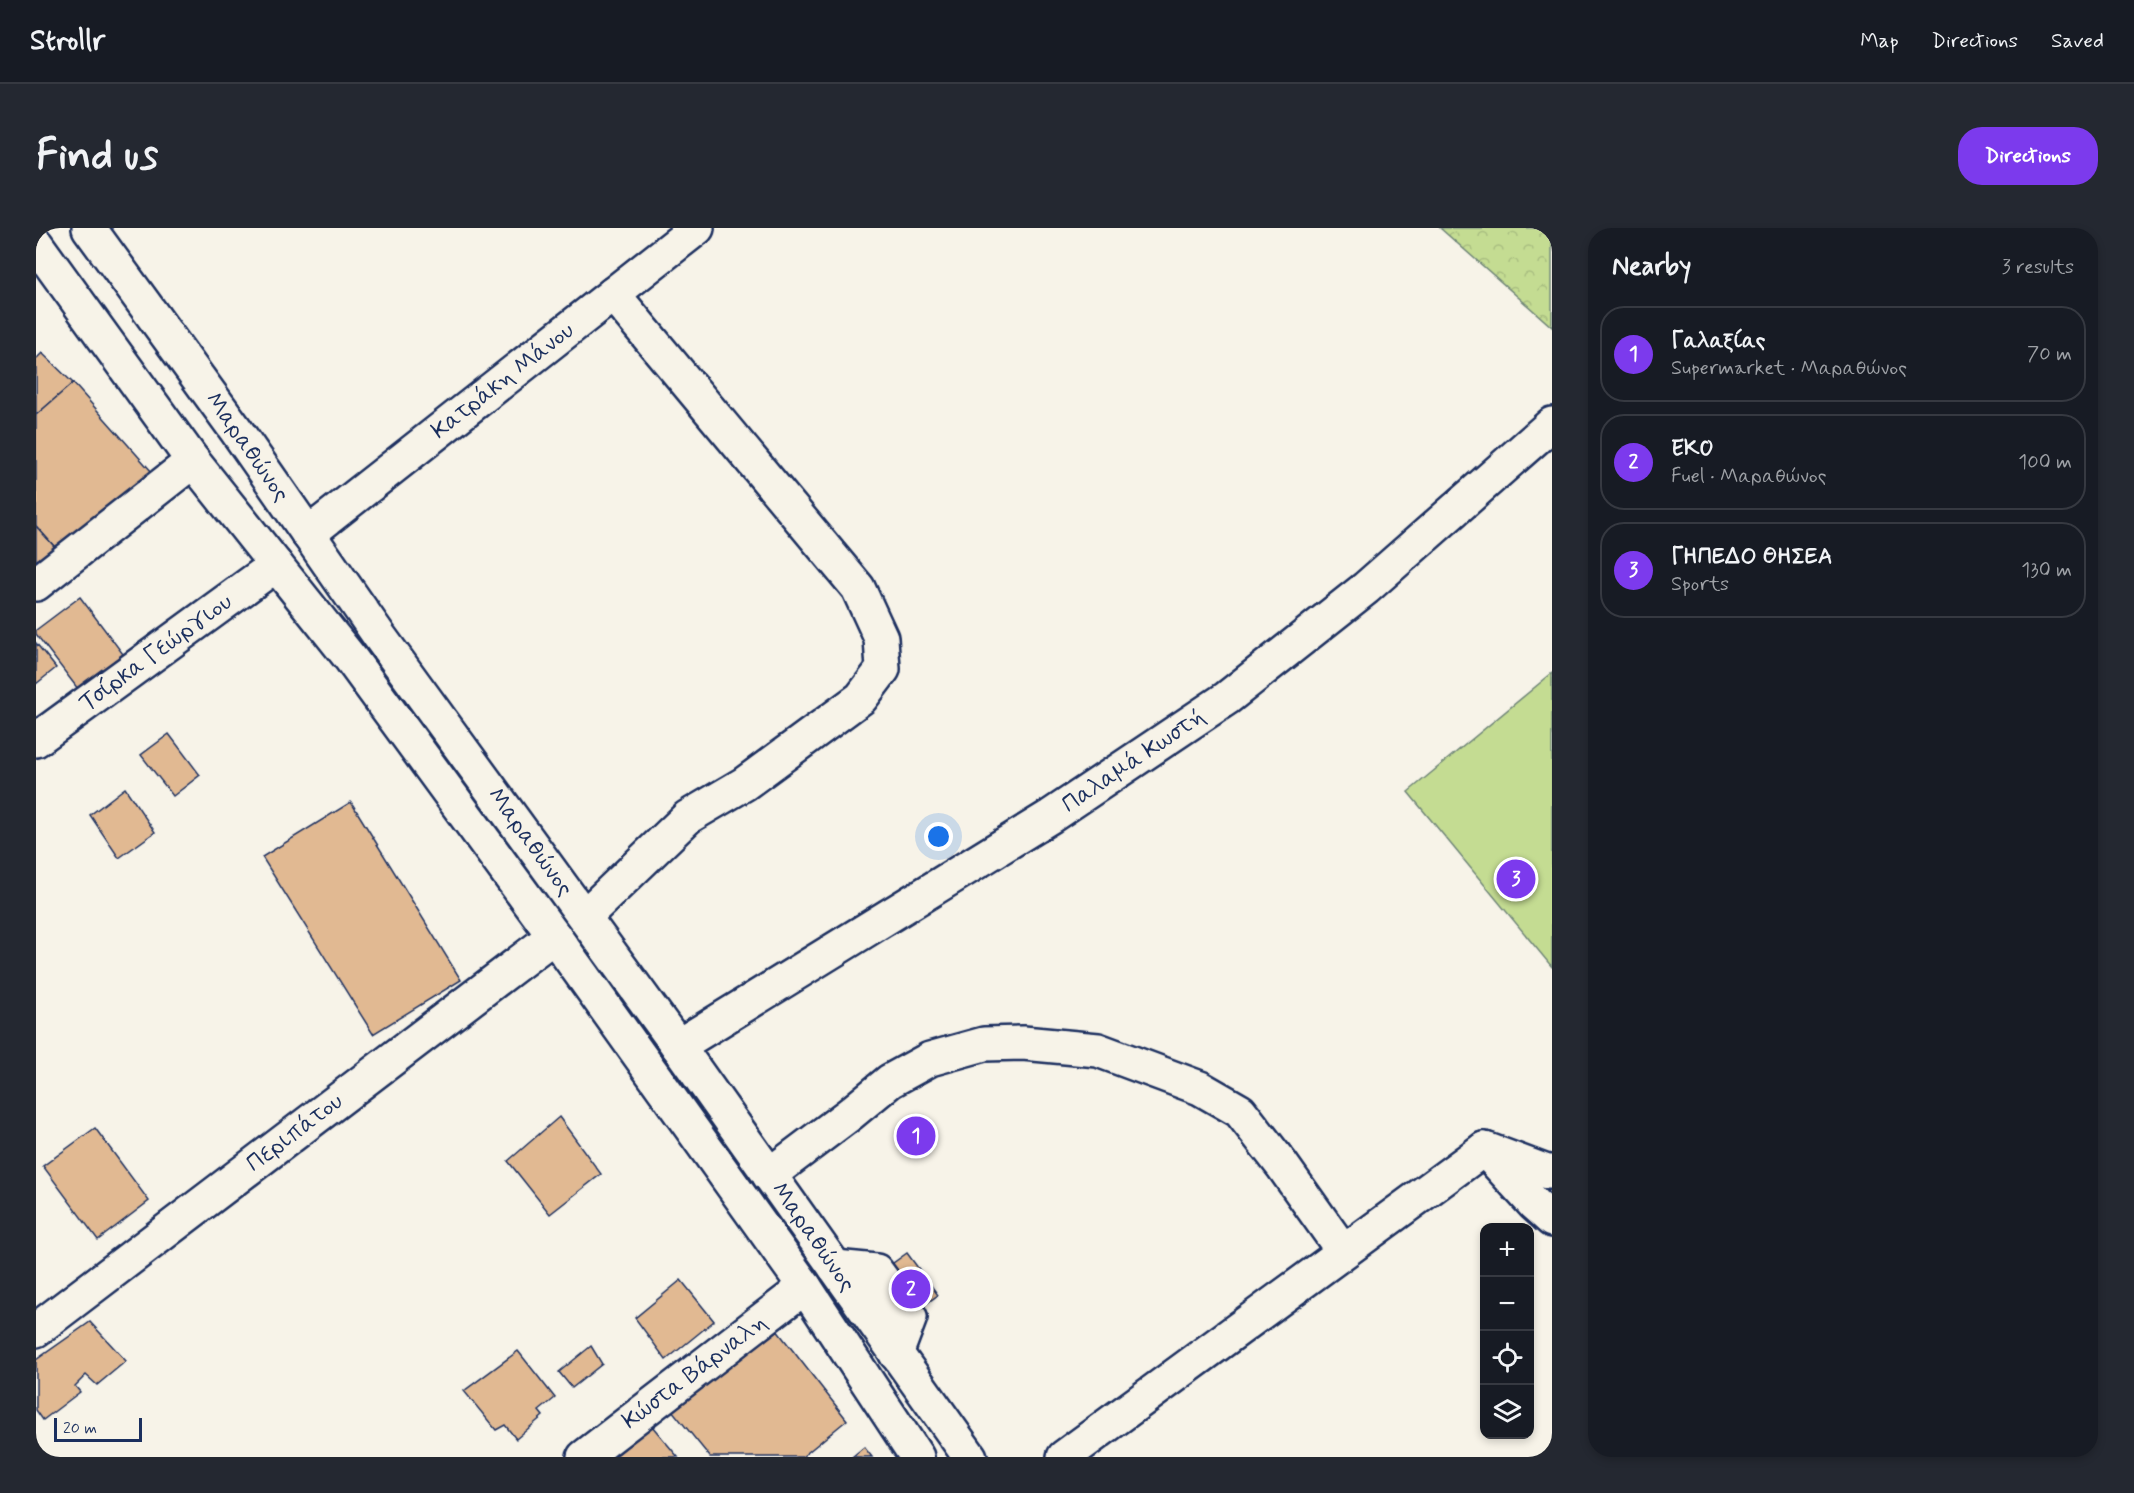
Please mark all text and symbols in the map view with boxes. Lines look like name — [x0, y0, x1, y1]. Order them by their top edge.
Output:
text: Strollr — [30, 23, 105, 60]
text: Map — [1860, 27, 1899, 55]
text: Directions — [1932, 27, 2018, 55]
text: Saved — [2051, 27, 2104, 55]
button: Directions — [1958, 127, 2098, 185]
text: Find us — [36, 129, 158, 184]
text: Nearby — [1612, 250, 1691, 284]
text: 3 results — [2002, 254, 2074, 281]
street label: Κατράκη Μάνου — [425, 315, 581, 447]
text: Γαλαξίας — [1671, 327, 1765, 355]
text: 1 — [1629, 341, 1638, 368]
text: 70 m — [2027, 341, 2072, 368]
text: Supermarket · Μαραθώνος — [1671, 355, 1907, 382]
street label: Μαραθώνος — [198, 386, 296, 508]
text: EKO — [1671, 435, 1714, 463]
text: 2 — [1629, 449, 1638, 476]
text: 100 m — [2018, 449, 2072, 476]
text: Fuel · Μαραθώνος — [1671, 463, 1826, 490]
text: ΓΗΠΕΔΟ ΘΗΣΕΑ — [1671, 543, 1833, 571]
text: 3 — [1629, 557, 1638, 584]
text: 130 m — [2021, 557, 2072, 584]
text: Sports — [1671, 571, 1729, 598]
street label: Τσίρκα Γεώργιου — [73, 587, 239, 719]
street label: Παλαμά Κωστή — [1056, 702, 1212, 820]
street label: Μαραθώνος — [480, 781, 580, 903]
your location — [924, 822, 953, 851]
pin: 3 — [1496, 856, 1536, 902]
street label: Περιπάτου — [240, 1086, 350, 1180]
pin: 1 — [896, 1114, 936, 1158]
street label: Μαραθώνος — [764, 1176, 862, 1298]
map controls — [1480, 1223, 1534, 1439]
button: + — [1480, 1223, 1534, 1277]
pin: 2 — [892, 1266, 930, 1312]
button: − — [1480, 1277, 1534, 1331]
street label: Κώστα Βάρναλη — [616, 1307, 774, 1437]
button: locate — [1480, 1331, 1534, 1385]
button: layers — [1480, 1385, 1534, 1439]
scale bar — [54, 1415, 142, 1442]
text: 20 m — [63, 1418, 97, 1439]

